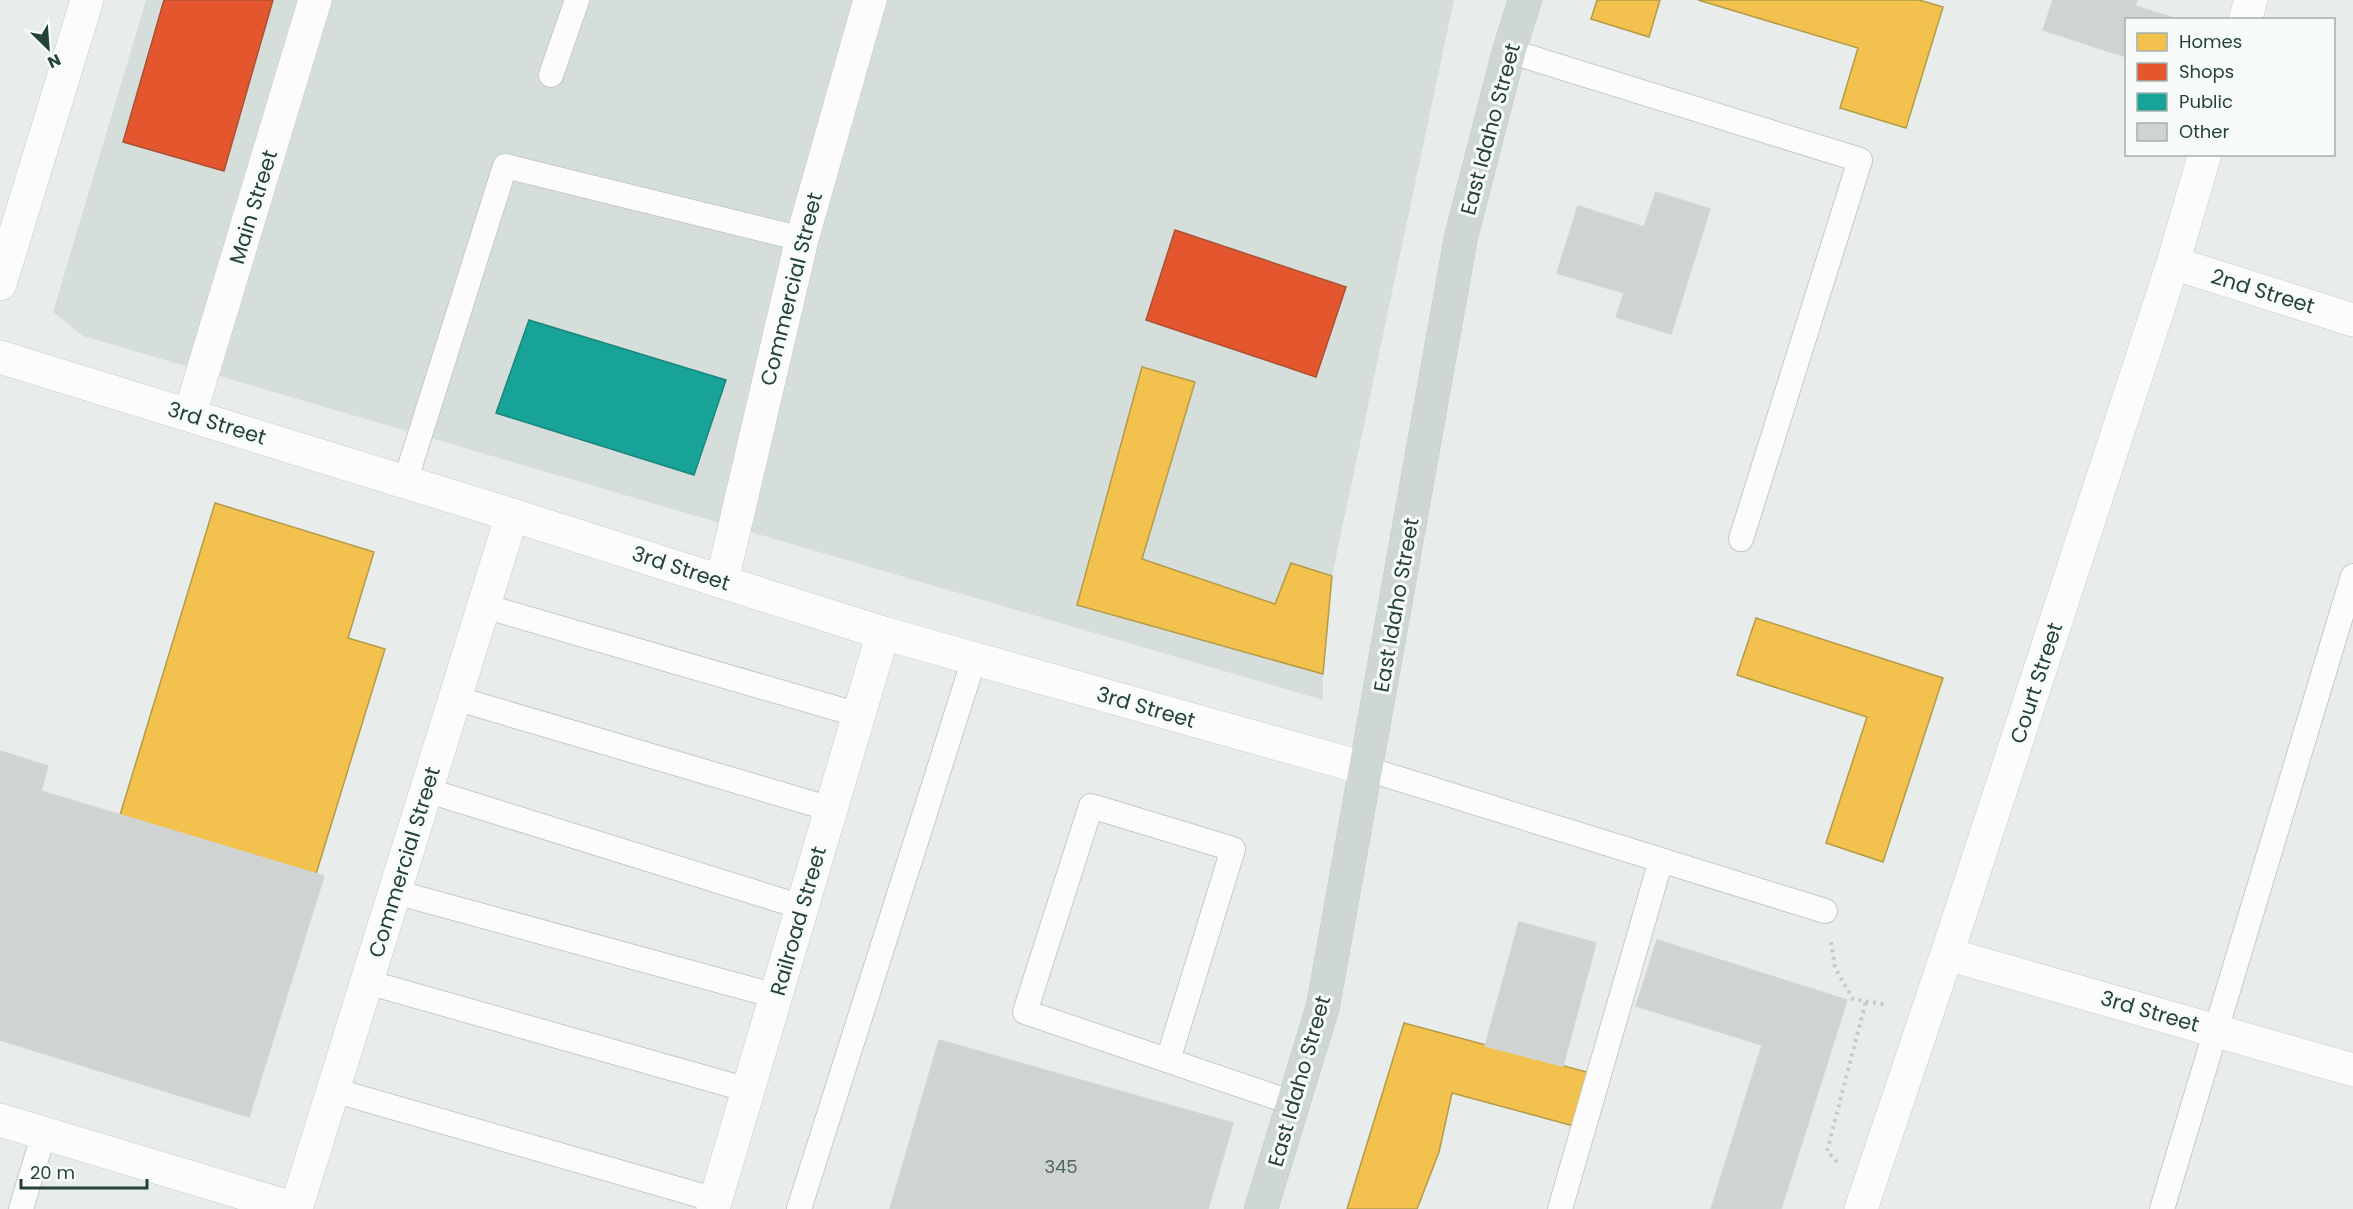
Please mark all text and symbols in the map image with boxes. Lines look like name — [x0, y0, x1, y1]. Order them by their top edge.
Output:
north arrow — [18, 18, 78, 78]
legend — [2125, 18, 2335, 156]
text: Homes — [2179, 29, 2242, 54]
street label: East Idaho Street — [1453, 40, 1527, 218]
text: N — [44, 48, 64, 74]
text: Shops — [2179, 59, 2234, 84]
text: Public — [2179, 89, 2233, 114]
text: Other — [2179, 119, 2229, 144]
street label: Main Street — [222, 146, 284, 268]
street label: Commercial Street — [753, 189, 829, 389]
street label: 2nd Street — [2208, 262, 2318, 320]
street label: 3rd Street — [164, 394, 270, 452]
street label: East Idaho Street — [1366, 515, 1426, 695]
street label: 3rd Street — [628, 539, 734, 597]
street label: Court Street — [2003, 619, 2069, 747]
street label: 3rd Street — [1093, 679, 1199, 735]
street label: Commercial Street — [361, 763, 447, 961]
street label: Railroad Street — [763, 843, 833, 999]
street label: 3rd Street — [2097, 983, 2203, 1039]
street label: East Idaho Street — [1261, 992, 1337, 1170]
scale bar — [21, 1152, 147, 1190]
house number: 345 — [1044, 1154, 1078, 1179]
text: 20 m — [30, 1160, 75, 1185]

